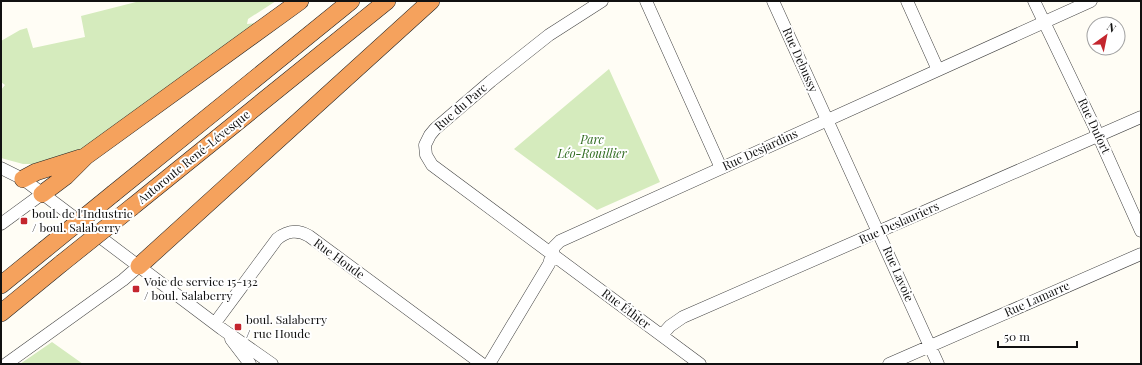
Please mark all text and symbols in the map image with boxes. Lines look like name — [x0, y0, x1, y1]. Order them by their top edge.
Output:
north arrow — [1086, 16, 1126, 56]
text: N — [1104, 19, 1119, 36]
street label: Rue Debussy — [780, 25, 822, 94]
street label: Rue du Parc — [431, 79, 490, 133]
street label: Rue Dufort — [1075, 95, 1115, 157]
street label: Autoroute René-Lévesque — [133, 106, 253, 207]
street label: Rue Desjardins — [719, 125, 800, 174]
park label: Parc Léo-Rouillier — [556, 131, 627, 161]
street label: Rue Deslauriers — [856, 197, 941, 247]
place label: boul. de l'Industrie / boul. Salaberry — [32, 205, 133, 235]
marker: boul. de l'Industrie / boul. Salaberry — [19, 216, 29, 226]
street label: Rue Houde — [311, 234, 368, 282]
street label: Rue Lavoie — [880, 244, 918, 304]
place label: Voie de service 15-132 / boul. Salaberry — [143, 273, 258, 303]
street label: Rue Lamarre — [1001, 277, 1072, 320]
marker: Voie de service 15-132 / boul. Salaberry — [131, 284, 141, 294]
street label: Rue Éthier — [599, 285, 655, 332]
place label: boul. Salaberry / rue Houde — [246, 311, 327, 341]
marker: boul. Salaberry / rue Houde — [233, 322, 243, 332]
scale bar — [998, 323, 1077, 349]
text: 50 m — [1004, 328, 1030, 344]

